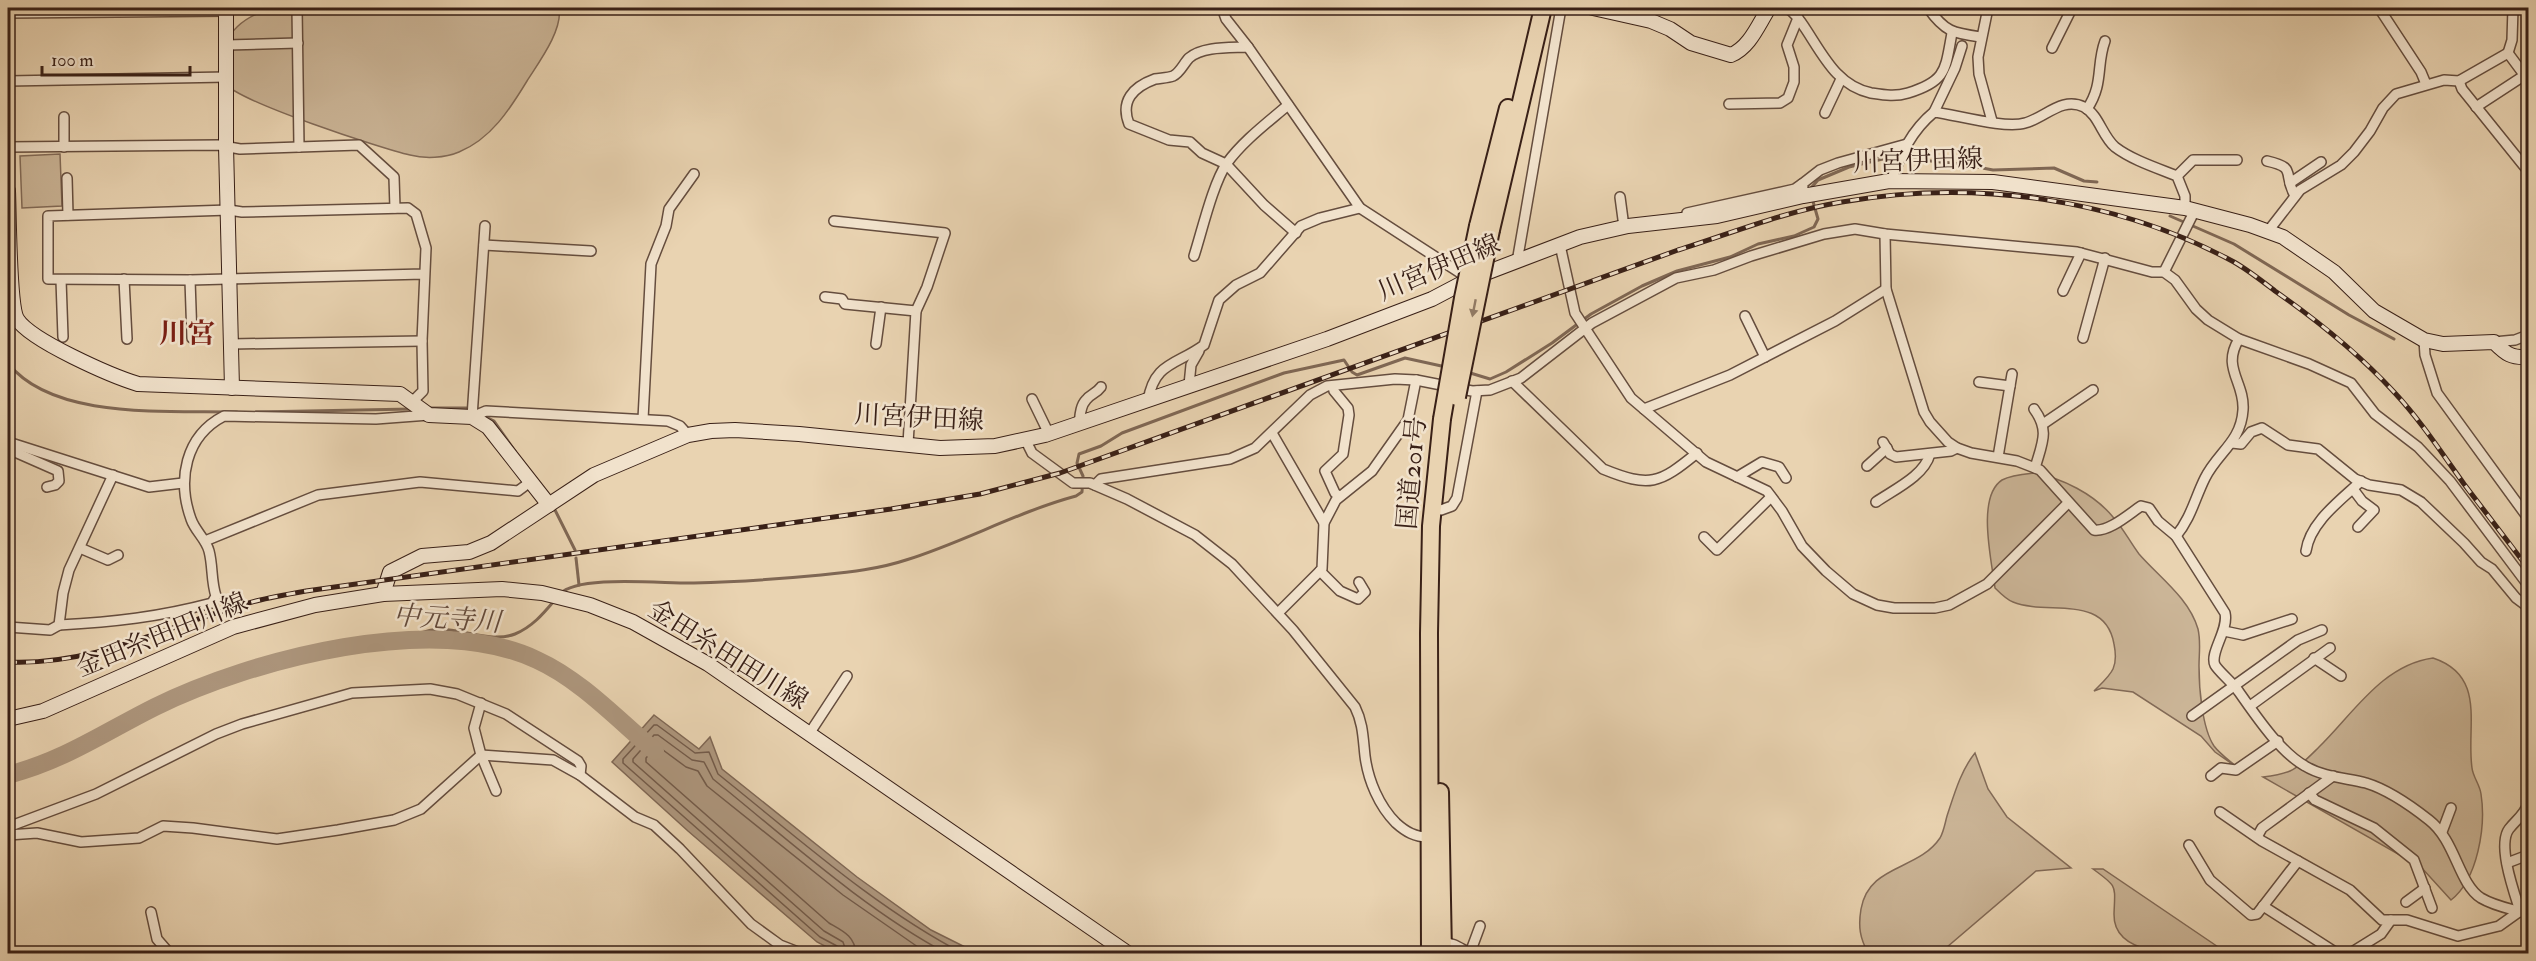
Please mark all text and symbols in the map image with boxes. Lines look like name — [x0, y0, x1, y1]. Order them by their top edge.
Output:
scale bar — [42, 39, 190, 77]
text: 100 m — [51, 49, 94, 72]
street label: 川宮伊田線 — [1852, 143, 1984, 179]
street label: 川宮伊田線 — [1373, 228, 1505, 308]
one-way arrow — [1469, 299, 1478, 318]
district label: 川宮 — [159, 317, 215, 352]
street label: 川宮伊田線 — [853, 399, 985, 437]
street label: 国道201号 — [1391, 415, 1433, 531]
street label: 金田糸田田川線 — [72, 586, 252, 684]
street label: 金田糸田田川線 — [642, 593, 814, 717]
water label: 中元寺川 — [392, 599, 505, 639]

